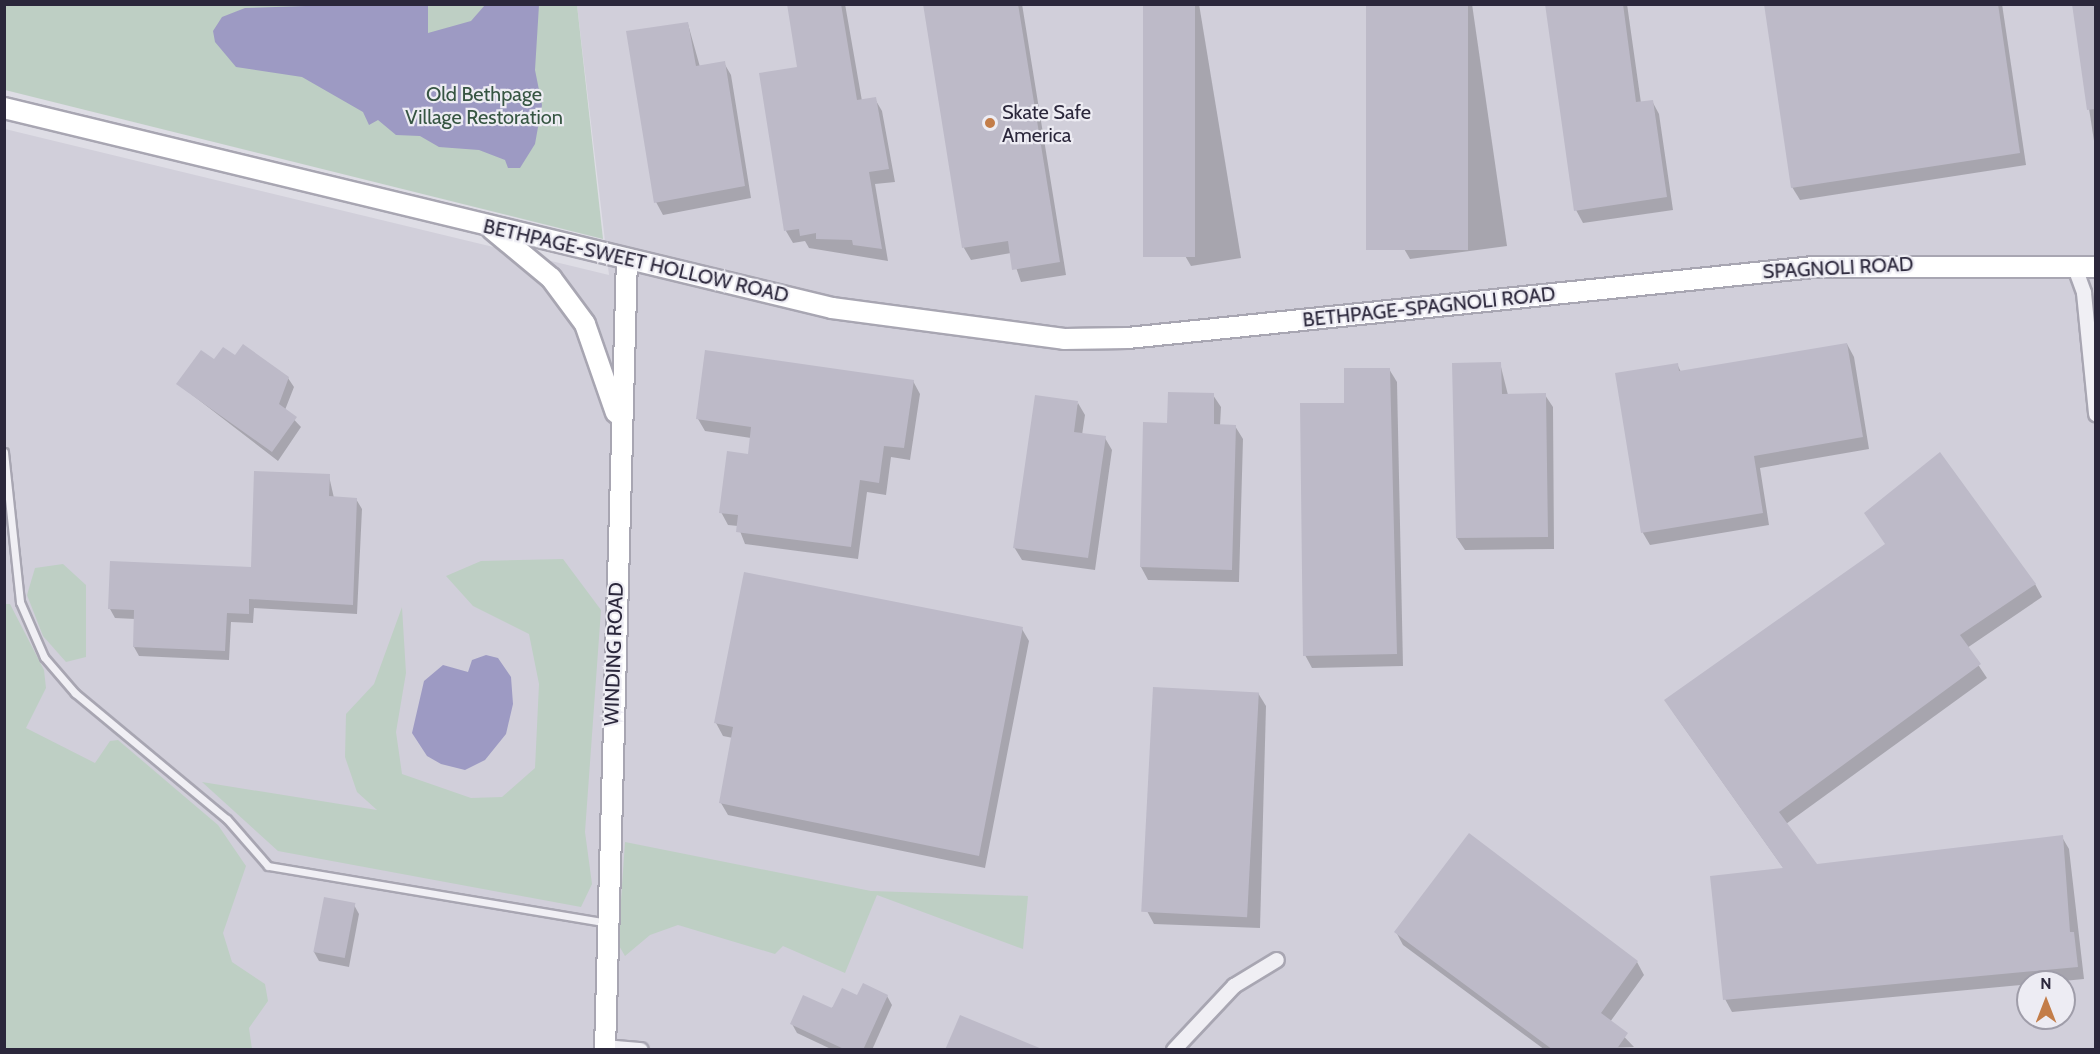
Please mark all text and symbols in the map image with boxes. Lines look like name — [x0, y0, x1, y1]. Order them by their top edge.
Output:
park label: Old Bethpage Village Restoration — [405, 82, 563, 129]
place label: Skate Safe America — [1002, 100, 1091, 147]
marker: Skate Safe America — [983, 116, 997, 130]
street label: BETHPAGE-SWEET HOLLOW ROAD — [481, 214, 791, 308]
street label: SPAGNOLI ROAD — [1762, 252, 1914, 284]
street label: BETHPAGE-SPAGNOLI ROAD — [1301, 282, 1557, 332]
street label: WINDING ROAD — [599, 582, 629, 726]
north arrow — [2016, 970, 2076, 1030]
text: N — [2040, 974, 2052, 993]

